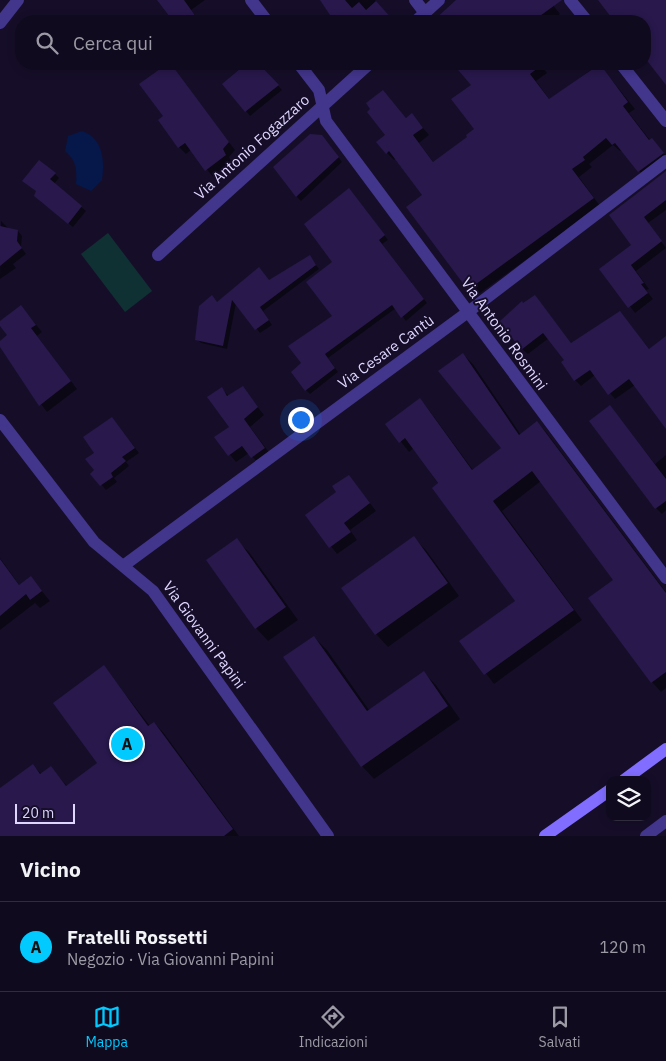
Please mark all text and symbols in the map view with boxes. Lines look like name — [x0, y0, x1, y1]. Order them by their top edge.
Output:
search box — [15, 15, 651, 70]
icon: search — [33, 29, 61, 57]
text: Cerca qui — [73, 31, 153, 55]
street label: Via Antonio Fogazzaro — [190, 90, 313, 203]
street label: Via Antonio Rosmini — [457, 274, 552, 394]
street label: Via Cesare Cantù — [334, 310, 437, 393]
your location — [288, 407, 314, 433]
street label: Via Giovanni Papini — [159, 577, 250, 692]
pin: A — [111, 725, 143, 763]
map controls — [606, 776, 651, 821]
button: layers — [606, 776, 651, 821]
scale bar — [15, 801, 75, 824]
text: 20 m — [22, 804, 54, 822]
text: Vicino — [20, 855, 81, 883]
text: Fratelli Rossetti — [67, 925, 208, 949]
text: A — [31, 937, 41, 957]
text: 120 m — [599, 937, 646, 957]
text: Negozio · Via Giovanni Papini — [67, 949, 274, 969]
tab: Mappa — [85, 1003, 128, 1051]
tab: Indicazioni — [299, 1003, 368, 1051]
tab: Salvati — [539, 1003, 581, 1051]

